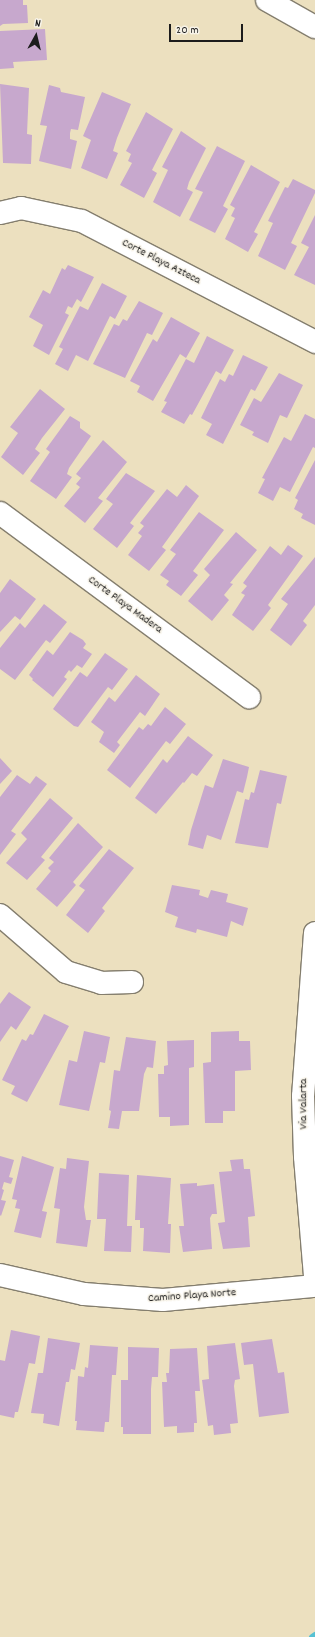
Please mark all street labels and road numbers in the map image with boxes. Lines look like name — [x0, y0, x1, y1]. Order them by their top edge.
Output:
street label: Corte Playa Azteca — [119, 236, 203, 288]
street label: Corte Playa Madera — [85, 573, 165, 637]
street label: Via Valarta — [297, 1079, 311, 1129]
street label: Camino Playa Norte — [147, 1286, 237, 1306]

